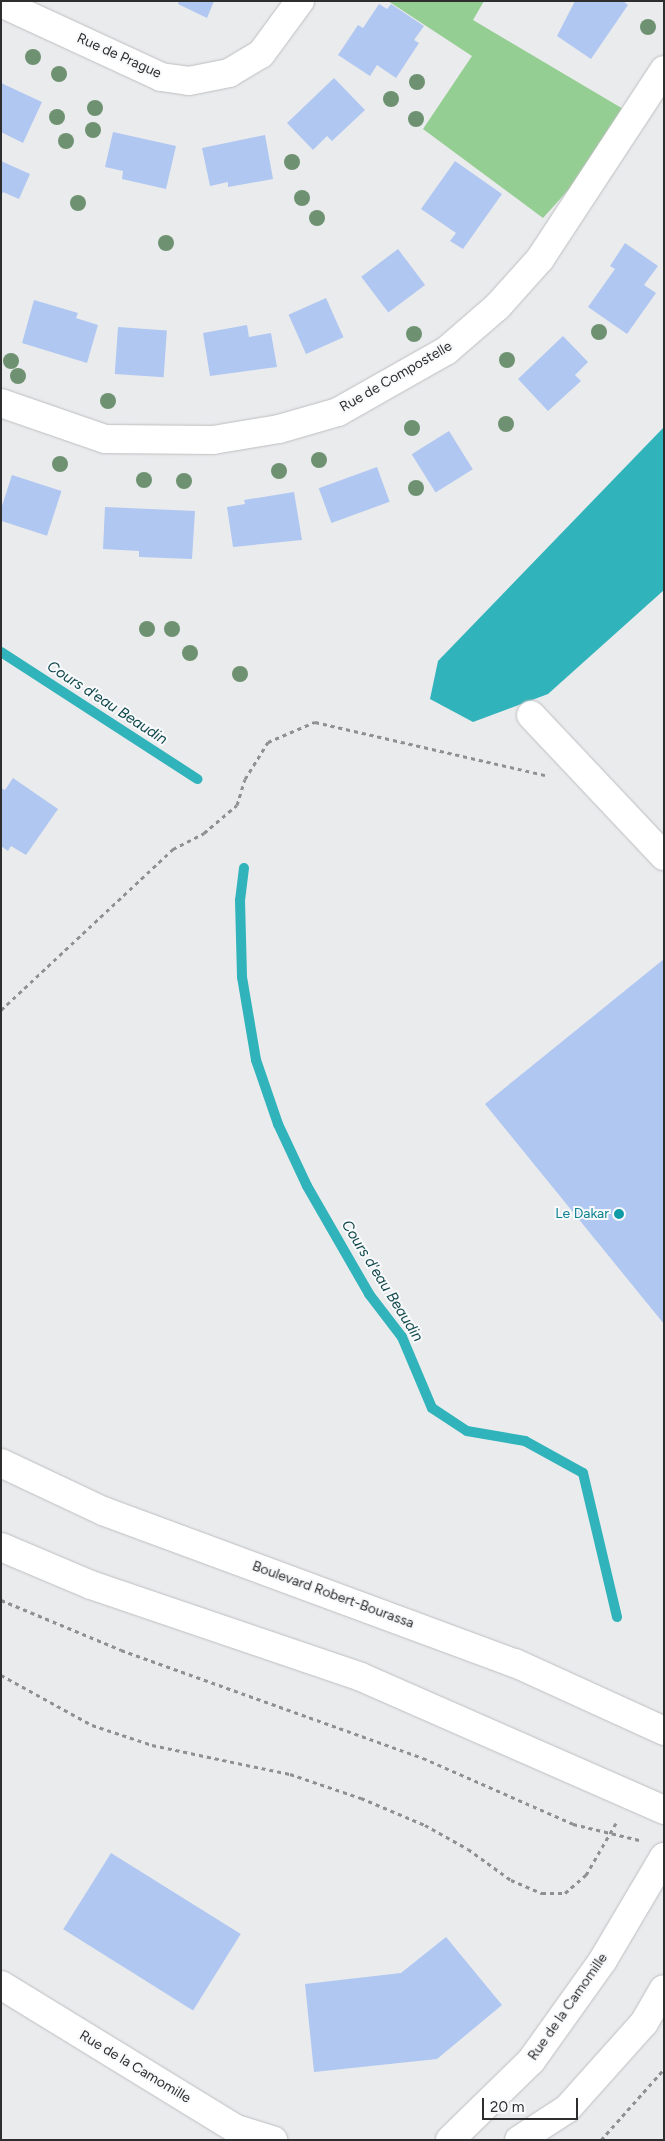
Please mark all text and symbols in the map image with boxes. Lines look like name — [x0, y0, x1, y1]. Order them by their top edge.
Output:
street label: Rue de Prague — [74, 30, 164, 82]
street label: Rue de Compostelle — [337, 338, 455, 416]
water label: Cours d'eau Beaudin — [43, 657, 171, 749]
place label: Le Dakar — [555, 1206, 609, 1222]
marker: Le Dakar — [613, 1208, 625, 1220]
water label: Cours d'eau Beaudin — [337, 1217, 427, 1345]
street label: Boulevard Robert-Bourassa — [250, 1558, 416, 1632]
street label: Rue de la Camomille — [525, 1950, 611, 2064]
street label: Rue de la Camomille — [76, 2027, 194, 2107]
scale bar — [485, 2088, 581, 2120]
text: 20 m — [490, 2098, 524, 2116]

